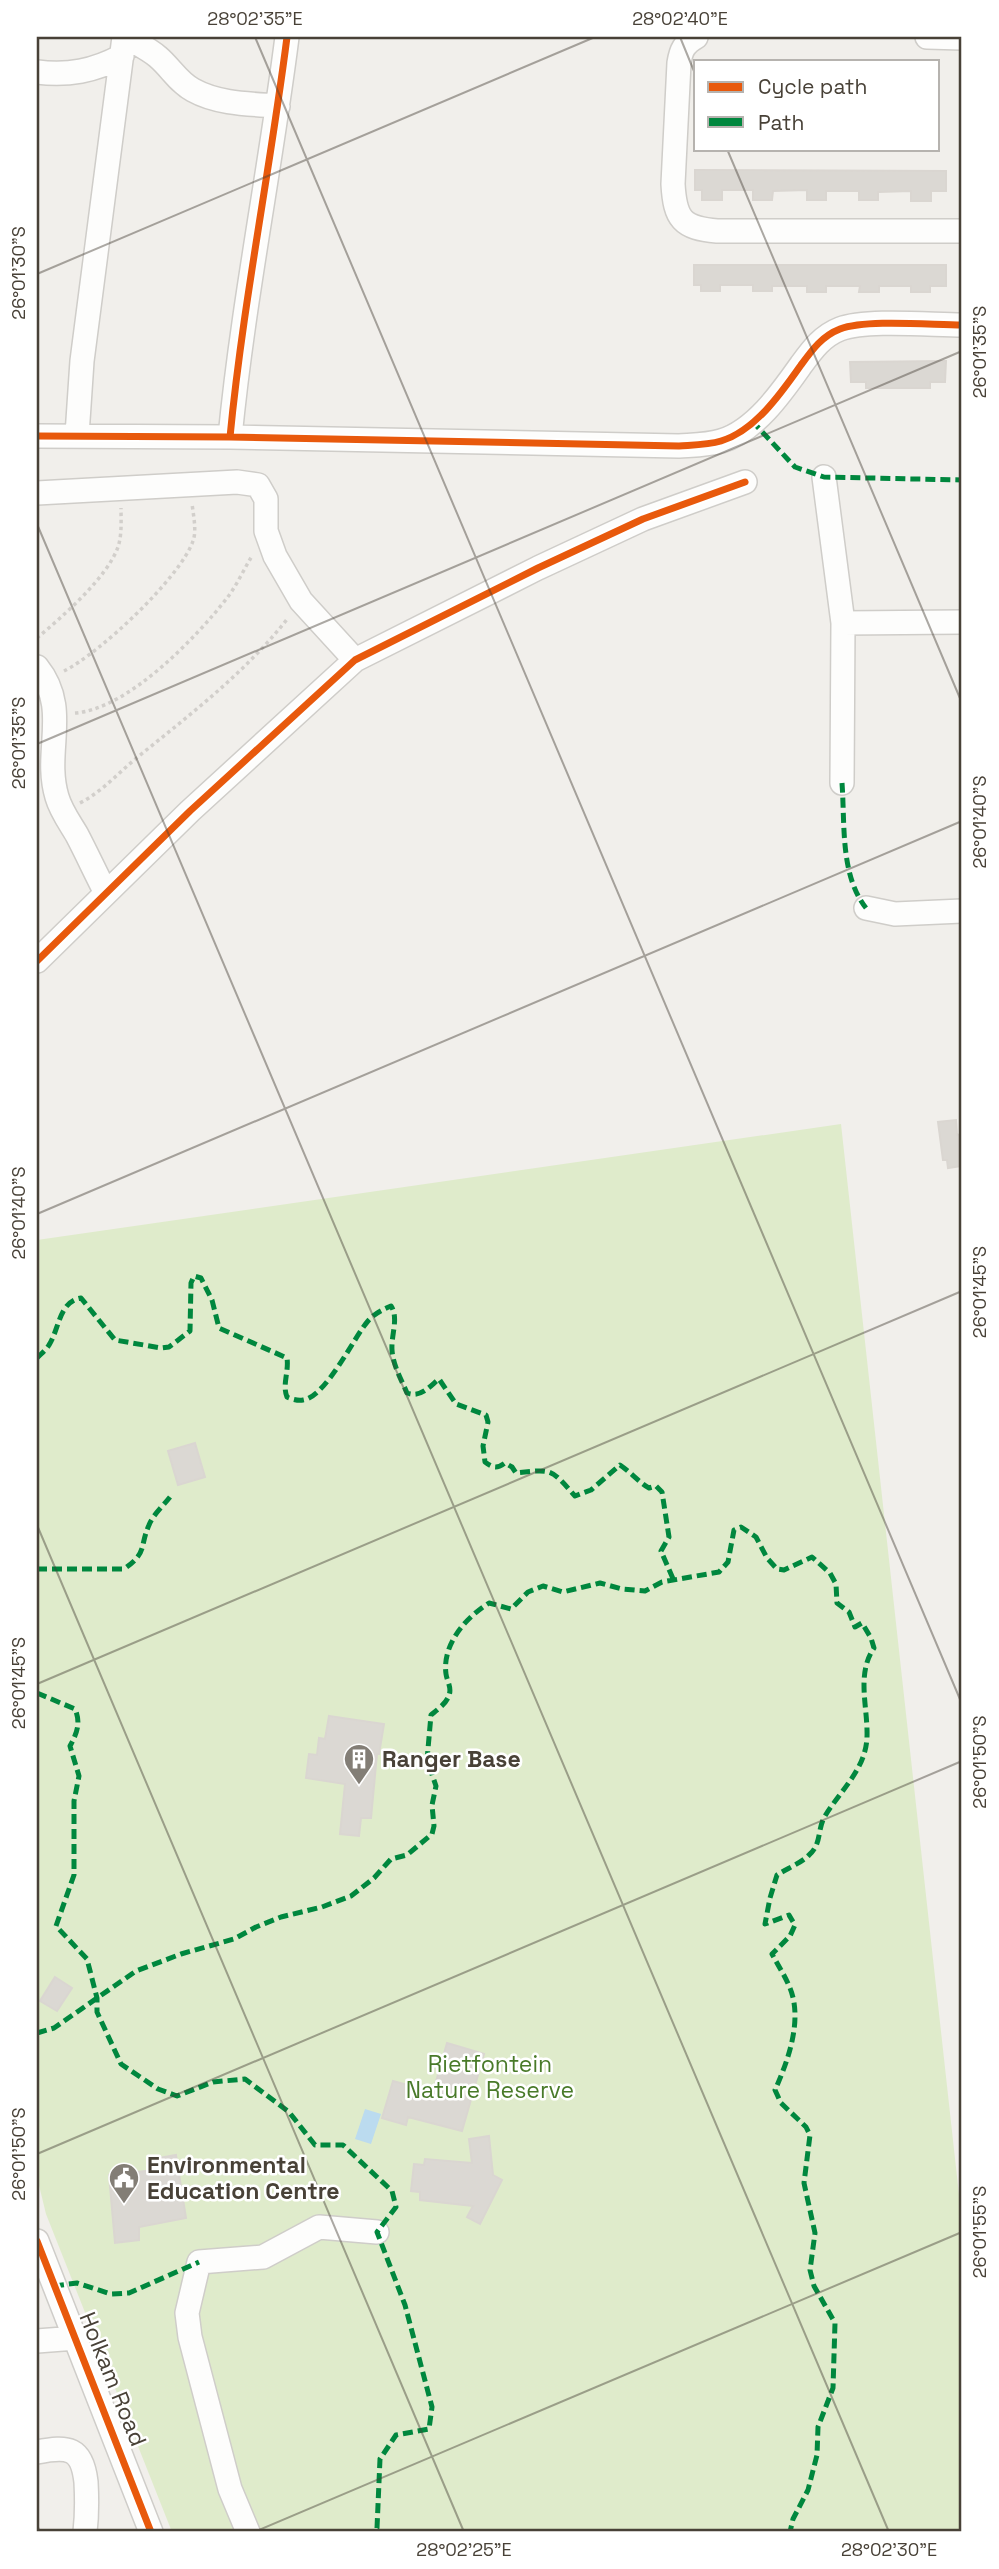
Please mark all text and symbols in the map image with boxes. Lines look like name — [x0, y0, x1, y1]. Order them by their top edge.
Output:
text: 28°02'35"E — [207, 7, 303, 30]
text: 28°02'40"E — [632, 7, 728, 30]
legend — [694, 60, 940, 150]
text: Cycle path — [758, 73, 867, 100]
text: Path — [758, 109, 804, 136]
text: 26°01'30"S — [7, 226, 30, 320]
text: 26°01'35"S — [968, 306, 991, 398]
text: 26°01'35"S — [7, 697, 30, 789]
text: 26°01'40"S — [968, 775, 991, 869]
text: 26°01'40"S — [7, 1166, 30, 1260]
text: 26°01'45"S — [968, 1246, 991, 1338]
text: 26°01'45"S — [7, 1637, 30, 1729]
text: 26°01'50"S — [968, 1715, 991, 1809]
building icon: Ranger Base — [342, 1742, 376, 1786]
place label: Ranger Base — [382, 1744, 521, 1774]
park label: Rietfontein Nature Reserve — [406, 2049, 574, 2105]
text: 26°01'50"S — [7, 2107, 30, 2201]
place label: Environmental Education Centre — [147, 2150, 340, 2206]
public building icon: Environmental Education Centre — [107, 2161, 141, 2205]
text: 26°01'55"S — [968, 2186, 991, 2278]
street label: Holkam Road — [72, 2307, 154, 2451]
text: 28°02'25"E — [416, 2538, 512, 2561]
text: 28°02'30"E — [841, 2538, 937, 2561]

